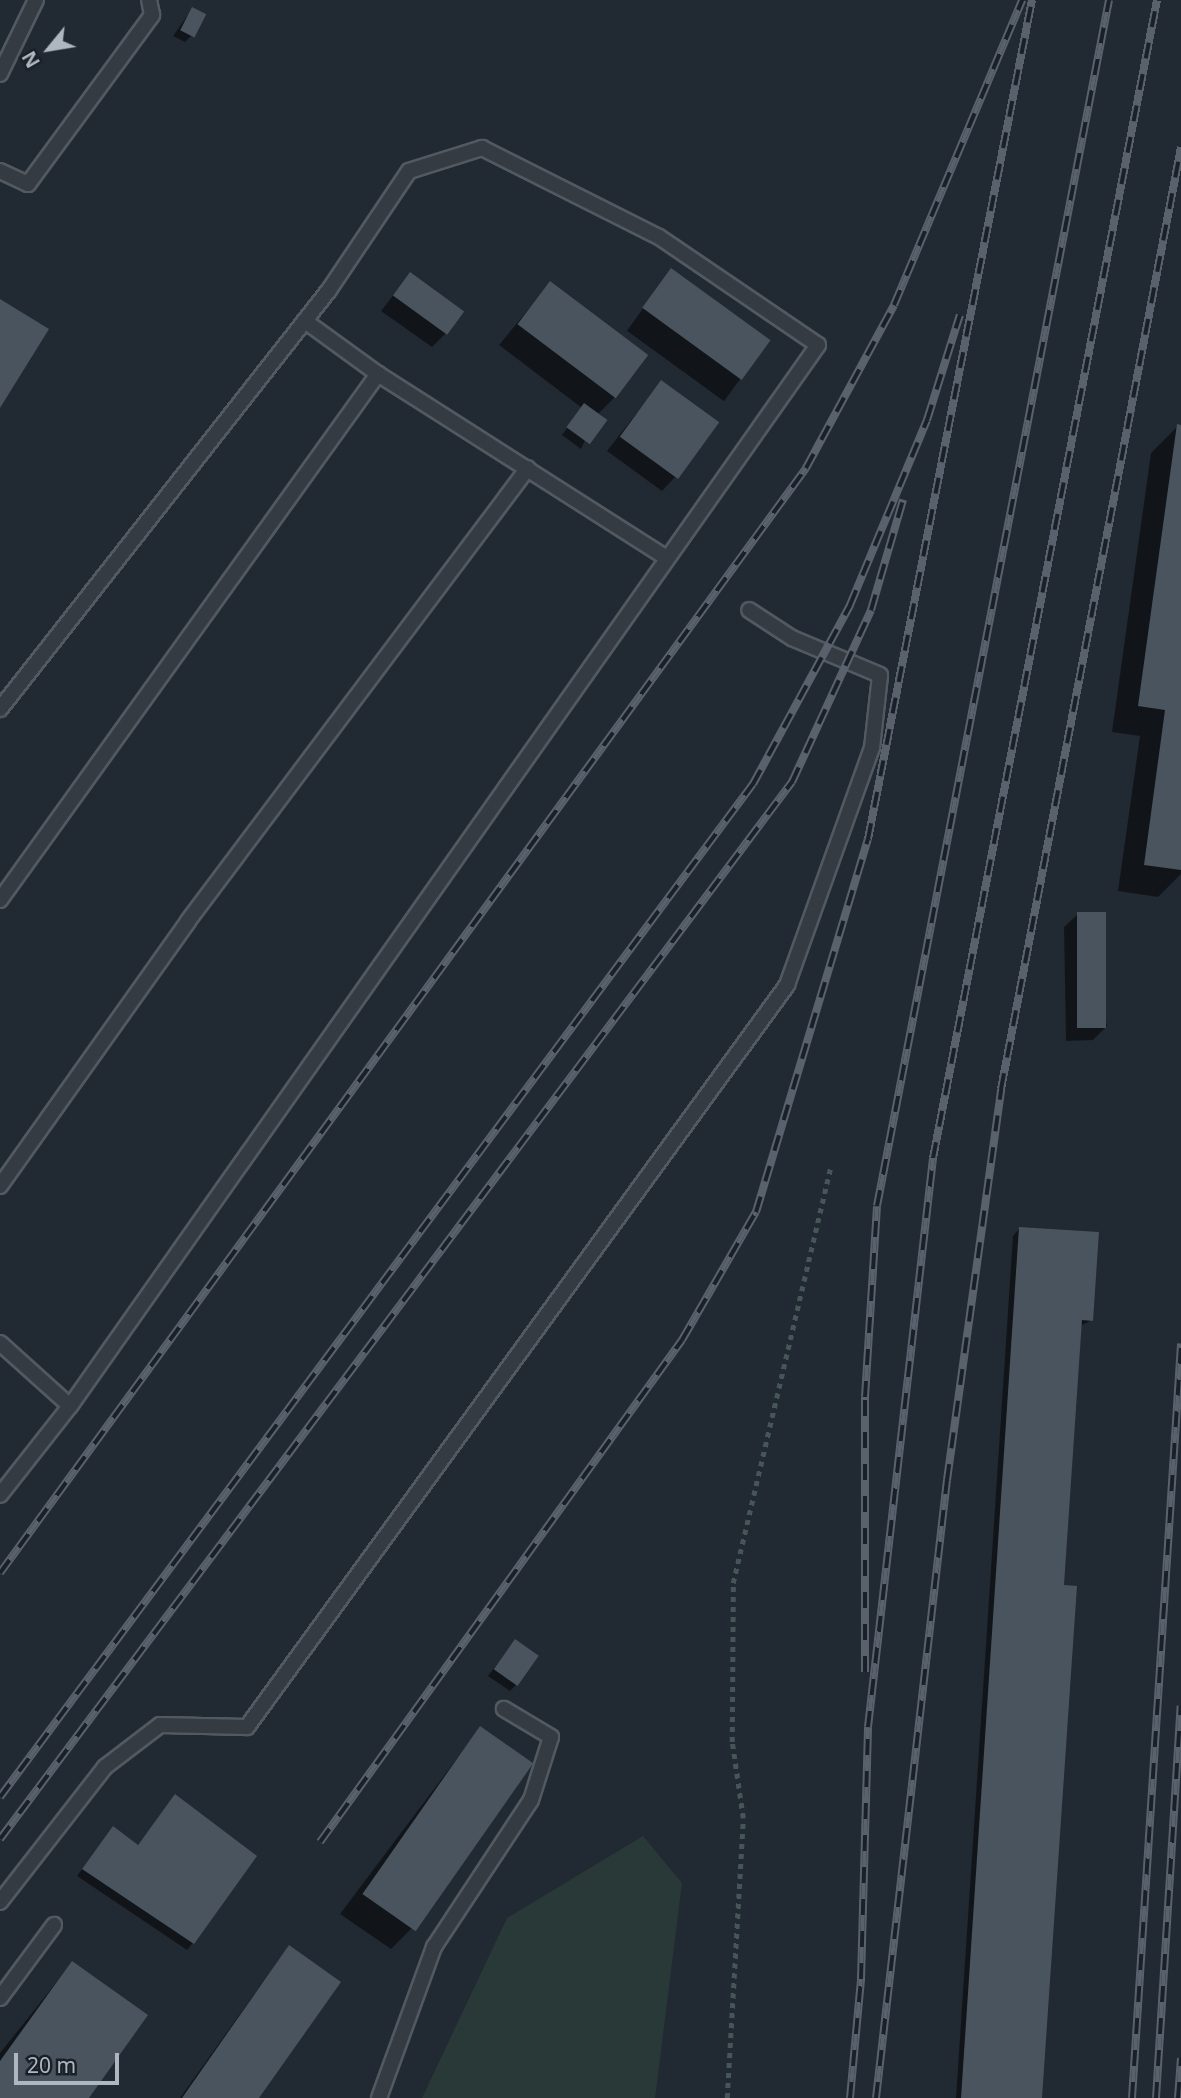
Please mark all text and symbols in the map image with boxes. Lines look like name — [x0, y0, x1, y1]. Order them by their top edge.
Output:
north arrow — [14, 14, 84, 84]
text: N — [16, 46, 46, 73]
scale bar — [18, 2038, 122, 2082]
text: 20 m — [27, 2051, 76, 2079]

